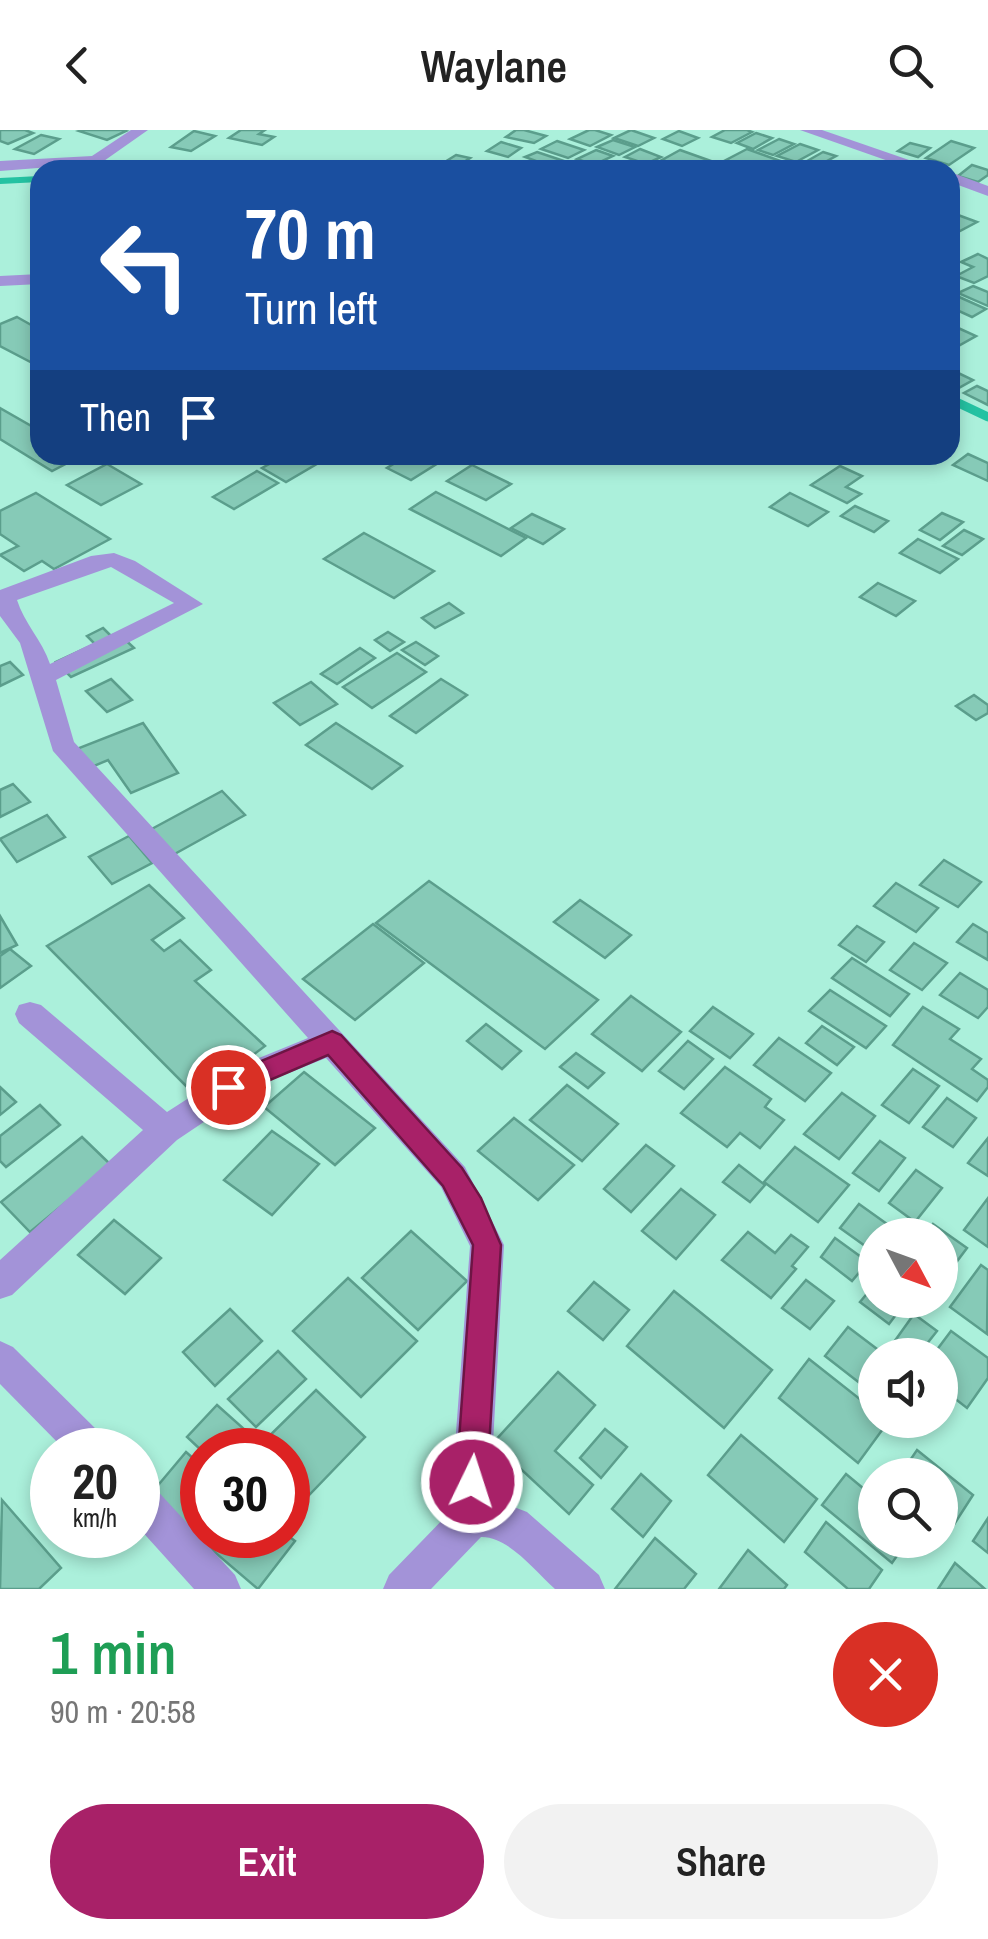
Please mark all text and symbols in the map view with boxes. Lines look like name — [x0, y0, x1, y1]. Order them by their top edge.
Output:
text: Waylane — [421, 35, 567, 96]
icon: back — [50, 38, 105, 93]
icon: search — [883, 38, 938, 93]
text: 70 m — [245, 187, 376, 281]
icon: left — [80, 200, 210, 330]
text: Turn left — [245, 277, 377, 338]
icon: arrive — [171, 390, 226, 445]
text: Then — [80, 392, 151, 443]
pin — [186, 1045, 271, 1130]
icon: arrive — [201, 1060, 256, 1115]
north arrow — [858, 1218, 958, 1318]
map controls — [858, 1218, 958, 1558]
button: sound — [858, 1338, 958, 1438]
speed limit sign: 30 — [180, 1428, 310, 1558]
position arrow — [420, 1430, 524, 1534]
text: 20 — [72, 1447, 118, 1515]
button: search — [858, 1458, 958, 1558]
text: km/h — [73, 1501, 117, 1535]
text: 1 min — [50, 1612, 177, 1693]
button: close — [833, 1622, 938, 1727]
text: 90 m · 20:58 — [50, 1690, 196, 1733]
button: Exit — [50, 1804, 484, 1919]
button: Share — [504, 1804, 938, 1919]

